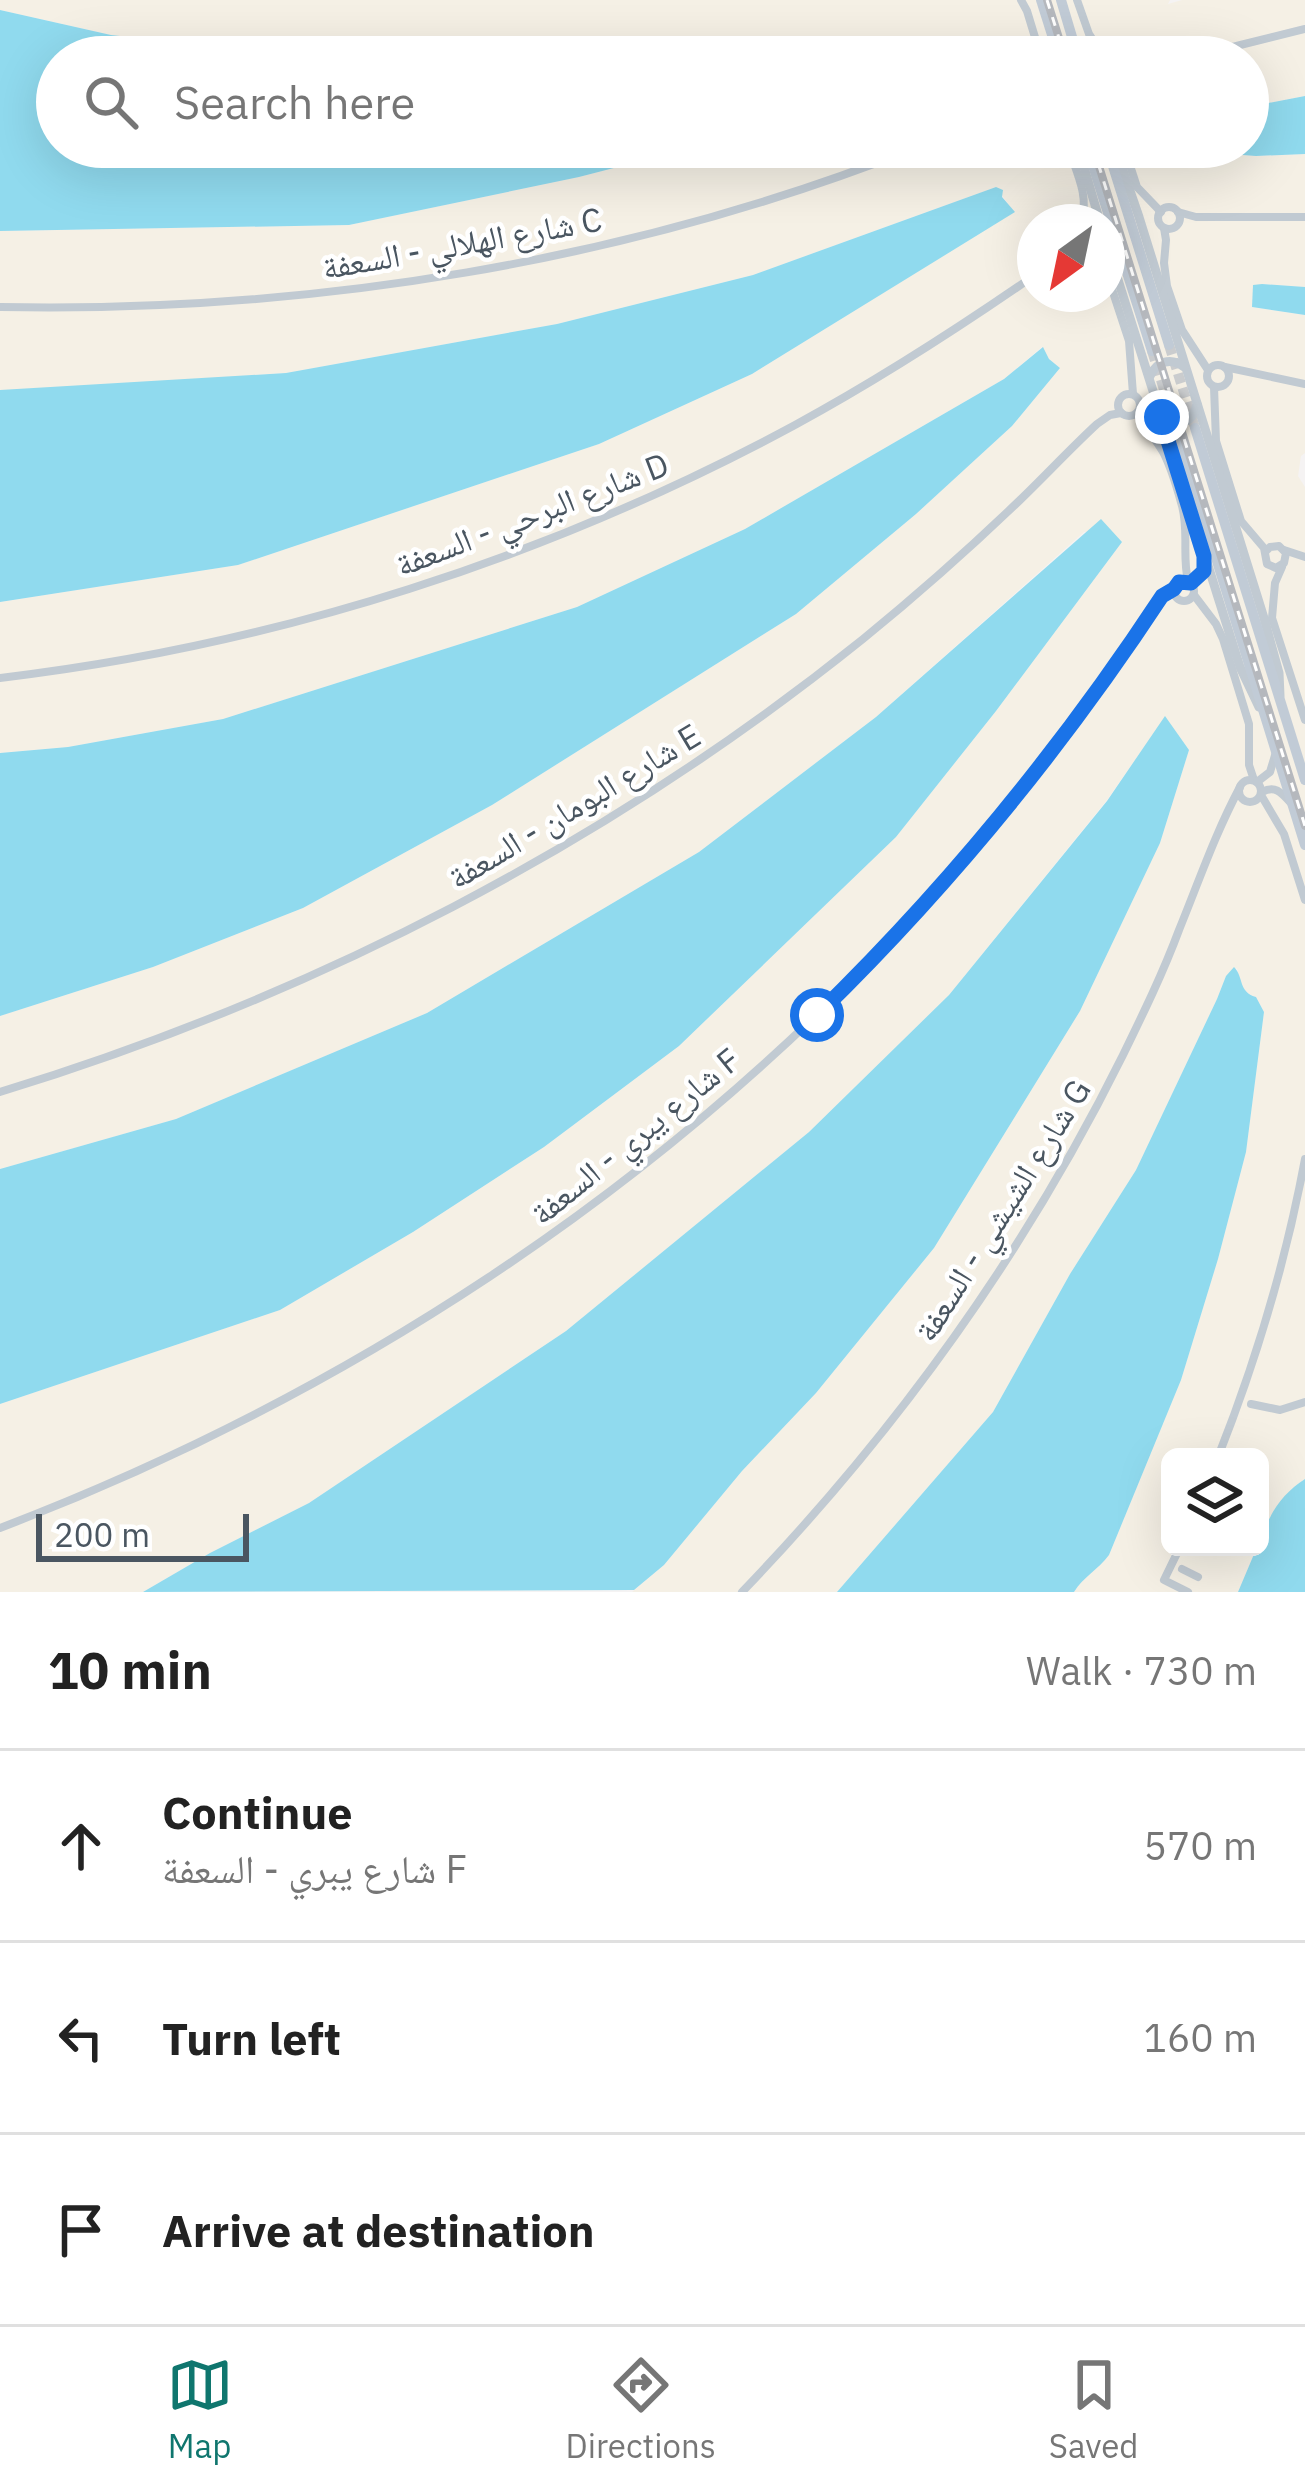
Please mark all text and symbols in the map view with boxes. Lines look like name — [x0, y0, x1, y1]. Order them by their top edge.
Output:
search box — [36, 36, 1269, 168]
icon: search — [78, 69, 144, 135]
text: Search here — [174, 73, 415, 131]
street label: شارع الهلالي - السعفة C — [319, 197, 606, 294]
north arrow — [1017, 204, 1125, 312]
route end — [1135, 390, 1189, 444]
street label: شارع البرحي - السعفة D — [389, 442, 676, 590]
street label: شارع البومان - السعفة E — [440, 713, 708, 898]
route start — [790, 988, 844, 1042]
street label: شارع يبري - السعفة F — [521, 1038, 752, 1238]
street label: شارع الشيشي - السعفة G — [904, 1071, 1104, 1352]
map controls — [1161, 1448, 1269, 1556]
button: layers — [1161, 1448, 1269, 1556]
scale bar — [36, 1508, 249, 1561]
text: 200 m — [54, 1513, 150, 1556]
text: 10 min — [48, 1637, 212, 1703]
text: Walk · 730 m — [1026, 1645, 1257, 1696]
text: Continue — [162, 1783, 353, 1841]
icon: ahead — [48, 1813, 114, 1879]
text: 570 m — [1144, 1820, 1257, 1871]
text: شارع يبري - السعفة F — [162, 1843, 467, 1894]
icon: left — [48, 2005, 114, 2071]
text: Turn left — [162, 2009, 341, 2067]
text: 160 m — [1144, 2012, 1257, 2063]
icon: arrive — [48, 2197, 114, 2263]
text: Arrive at destination — [162, 2201, 595, 2259]
tab: Map — [167, 2352, 233, 2467]
tab: Directions — [566, 2352, 716, 2467]
tab: Saved — [1049, 2352, 1138, 2467]

